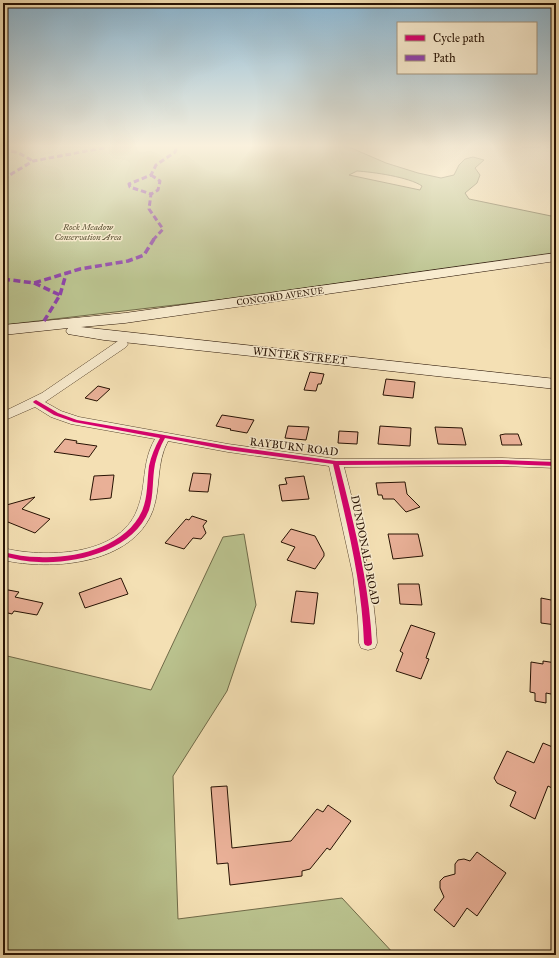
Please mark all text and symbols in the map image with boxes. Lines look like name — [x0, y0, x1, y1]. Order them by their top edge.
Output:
legend — [397, 22, 537, 74]
text: Cycle path — [433, 31, 485, 45]
text: Path — [433, 51, 456, 65]
park label: Rock Meadow Conservation Area — [54, 221, 122, 242]
street label: CONCORD AVENUE — [236, 284, 325, 308]
street label: WINTER STREET — [252, 345, 348, 367]
street label: RAYBURN ROAD — [249, 435, 339, 459]
street label: DUNDONALD ROAD — [348, 494, 382, 606]

